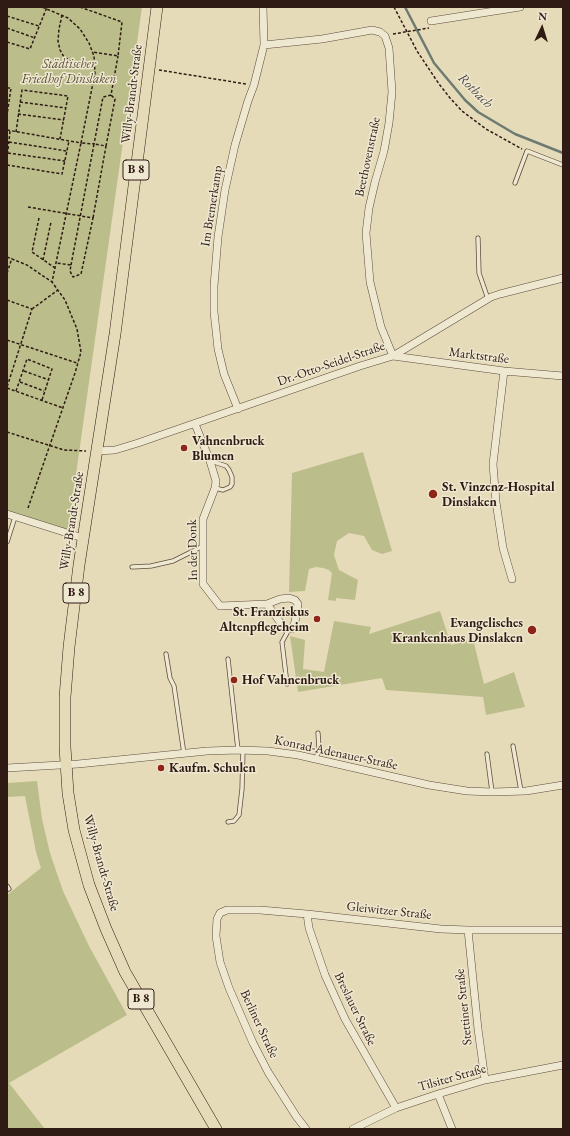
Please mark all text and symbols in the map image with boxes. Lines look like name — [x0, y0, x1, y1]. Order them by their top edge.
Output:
north arrow — [522, 8, 562, 48]
text: N — [538, 9, 548, 23]
street label: Willy-Brandt-Straße — [118, 43, 146, 145]
park label: Städtischer Friedhof Dinslaken — [22, 56, 116, 87]
water label: Rotbach — [454, 70, 496, 112]
street label: Beethovenstraße — [352, 116, 384, 198]
road number: B 8 — [123, 160, 149, 180]
street label: Im Bremerkamp — [198, 164, 226, 248]
street label: Dr.-Otto-Seidel-Straße — [275, 338, 387, 390]
street label: Marktstraße — [448, 345, 510, 367]
place label: Vahnenbruck Blumen — [192, 433, 265, 464]
marker: Vahnenbruck Blumen — [179, 443, 189, 453]
street label: Willy-Brandt-Straße — [56, 470, 88, 572]
place label: St. Vinzenz-Hospital Dinslaken — [442, 479, 555, 510]
marker: St. Vinzenz-Hospital Dinslaken — [427, 488, 439, 500]
street label: In der Donk — [185, 519, 201, 581]
road number: B 8 — [63, 583, 89, 603]
place label: St. Franziskus Altenpflegeheim — [219, 604, 309, 635]
marker: St. Franziskus Altenpflegeheim — [312, 614, 322, 624]
place label: Evangelisches Krankenhaus Dinslaken — [392, 615, 523, 646]
marker: Evangelisches Krankenhaus Dinslaken — [526, 624, 538, 636]
place label: Hof Vahnenbruck — [242, 672, 339, 688]
marker: Hof Vahnenbruck — [229, 675, 239, 685]
street label: Konrad-Adenauer-Straße — [273, 732, 399, 774]
place label: Kaufm. Schulen — [169, 760, 256, 776]
marker: Kaufm. Schulen — [156, 763, 166, 773]
street label: Willy-Brandt-Straße — [80, 813, 122, 913]
street label: Gleiwitzer Straße — [346, 899, 432, 923]
street label: Stettiner Straße — [452, 968, 476, 1046]
street label: Breslauer Straße — [331, 970, 379, 1048]
street label: Berliner Straße — [236, 987, 282, 1061]
road number: B 8 — [128, 989, 154, 1009]
street label: Tilsiter Straße — [416, 1061, 488, 1095]

